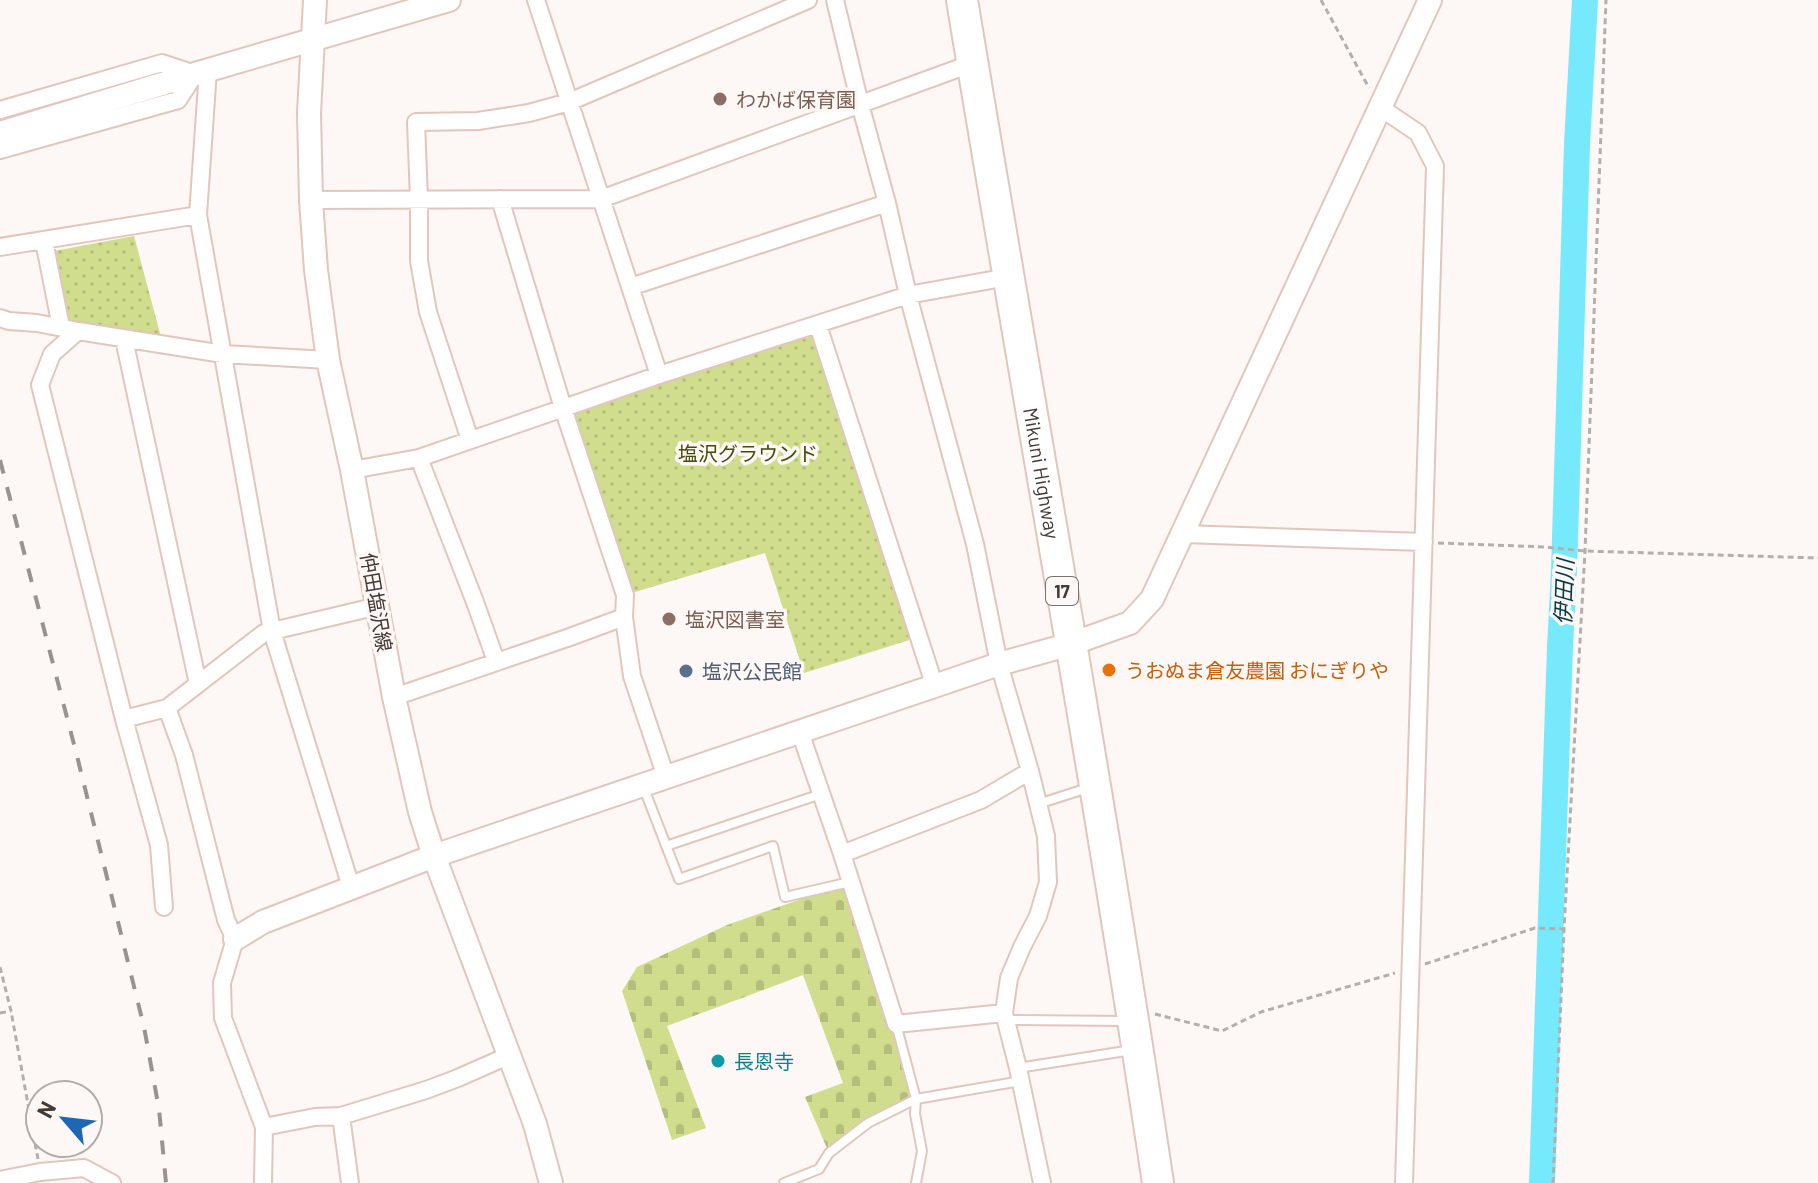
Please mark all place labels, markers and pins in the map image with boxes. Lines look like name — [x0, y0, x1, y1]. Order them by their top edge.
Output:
place label: わかば保育園 — [736, 87, 856, 111]
marker: わかば保育園 — [711, 90, 729, 108]
place label: 塩沢図書室 — [685, 607, 785, 631]
marker: 塩沢図書室 — [660, 610, 678, 628]
place label: うおぬま倉友農園 おにぎりや — [1125, 658, 1389, 682]
place label: 塩沢公民館 — [702, 659, 802, 683]
marker: うおぬま倉友農園 おにぎりや — [1100, 661, 1118, 679]
marker: 塩沢公民館 — [677, 662, 695, 680]
place label: 長恩寺 — [734, 1049, 794, 1073]
marker: 長恩寺 — [709, 1052, 727, 1070]

